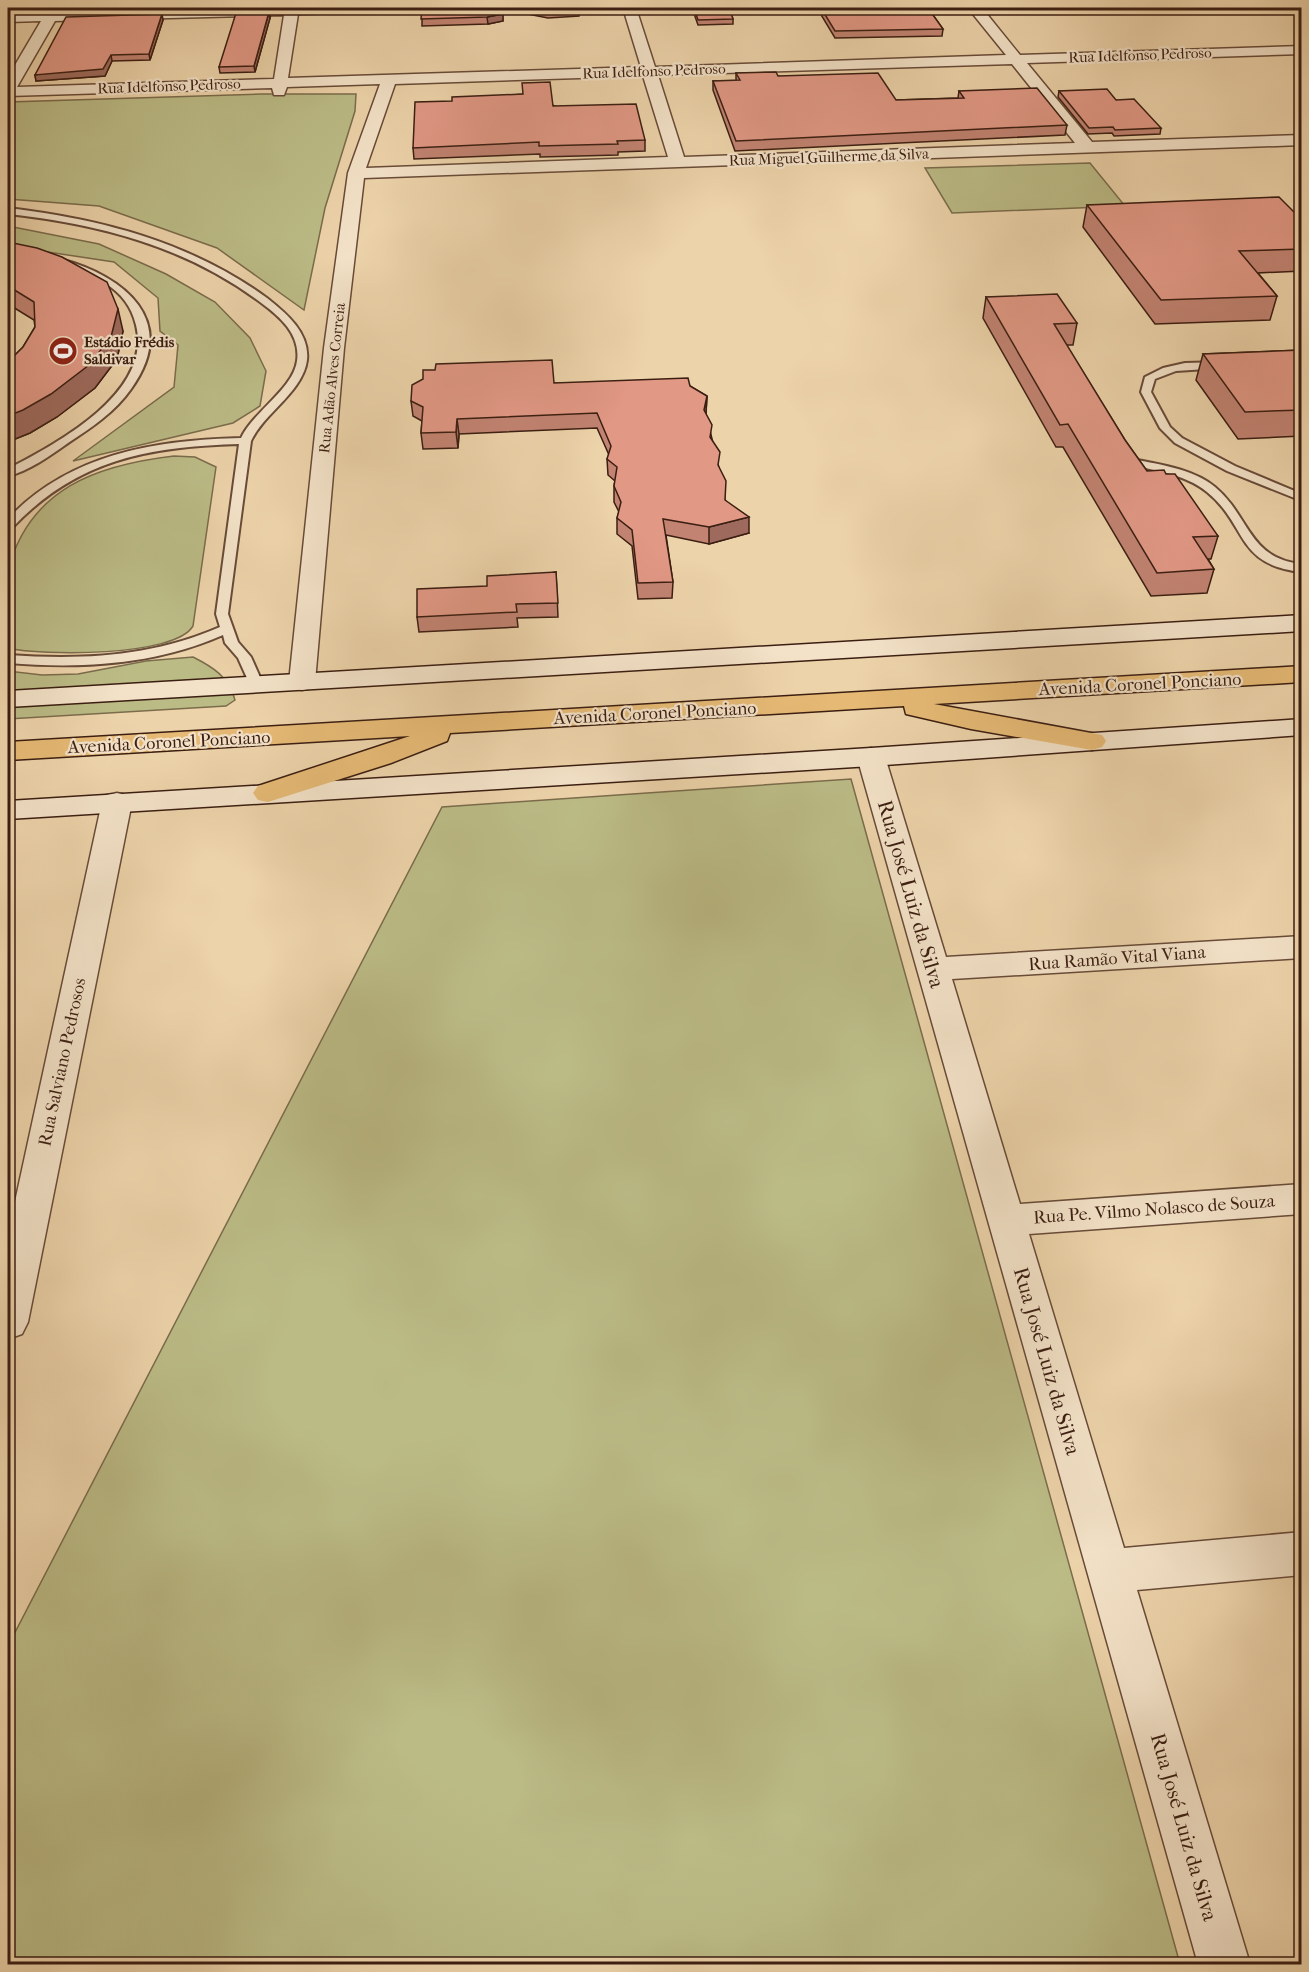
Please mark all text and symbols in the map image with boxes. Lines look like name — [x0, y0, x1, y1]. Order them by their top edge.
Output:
street label: Rua Idelfonso Pedroso — [1068, 43, 1212, 66]
street label: Rua Idelfonso Pedroso — [582, 59, 726, 82]
street label: Rua Idelfonso Pedroso — [97, 74, 241, 97]
street label: Rua Miguel Guilherme da Silva — [729, 144, 930, 169]
street label: Rua Adão Alves Correia — [315, 301, 349, 454]
place label: Estádio Frédis Saldivar — [84, 333, 175, 368]
sports icon: Estádio Frédis Saldivar — [47, 335, 79, 367]
street label: Avenida Coronel Ponciano — [1037, 669, 1242, 700]
street label: Avenida Coronel Ponciano — [552, 698, 757, 729]
street label: Avenida Coronel Ponciano — [66, 727, 271, 758]
street label: Rua José Luiz da Silva — [873, 797, 949, 991]
street label: Rua Ramão Vital Viana — [1028, 942, 1207, 975]
street label: Rua Salviano Pedrosos — [34, 976, 91, 1148]
street label: Rua Pe. Vilmo Nolasco de Souza — [1033, 1191, 1276, 1228]
street label: Rua José Luiz da Silva — [1009, 1264, 1085, 1458]
street label: Rua José Luiz da Silva — [1146, 1730, 1222, 1924]

